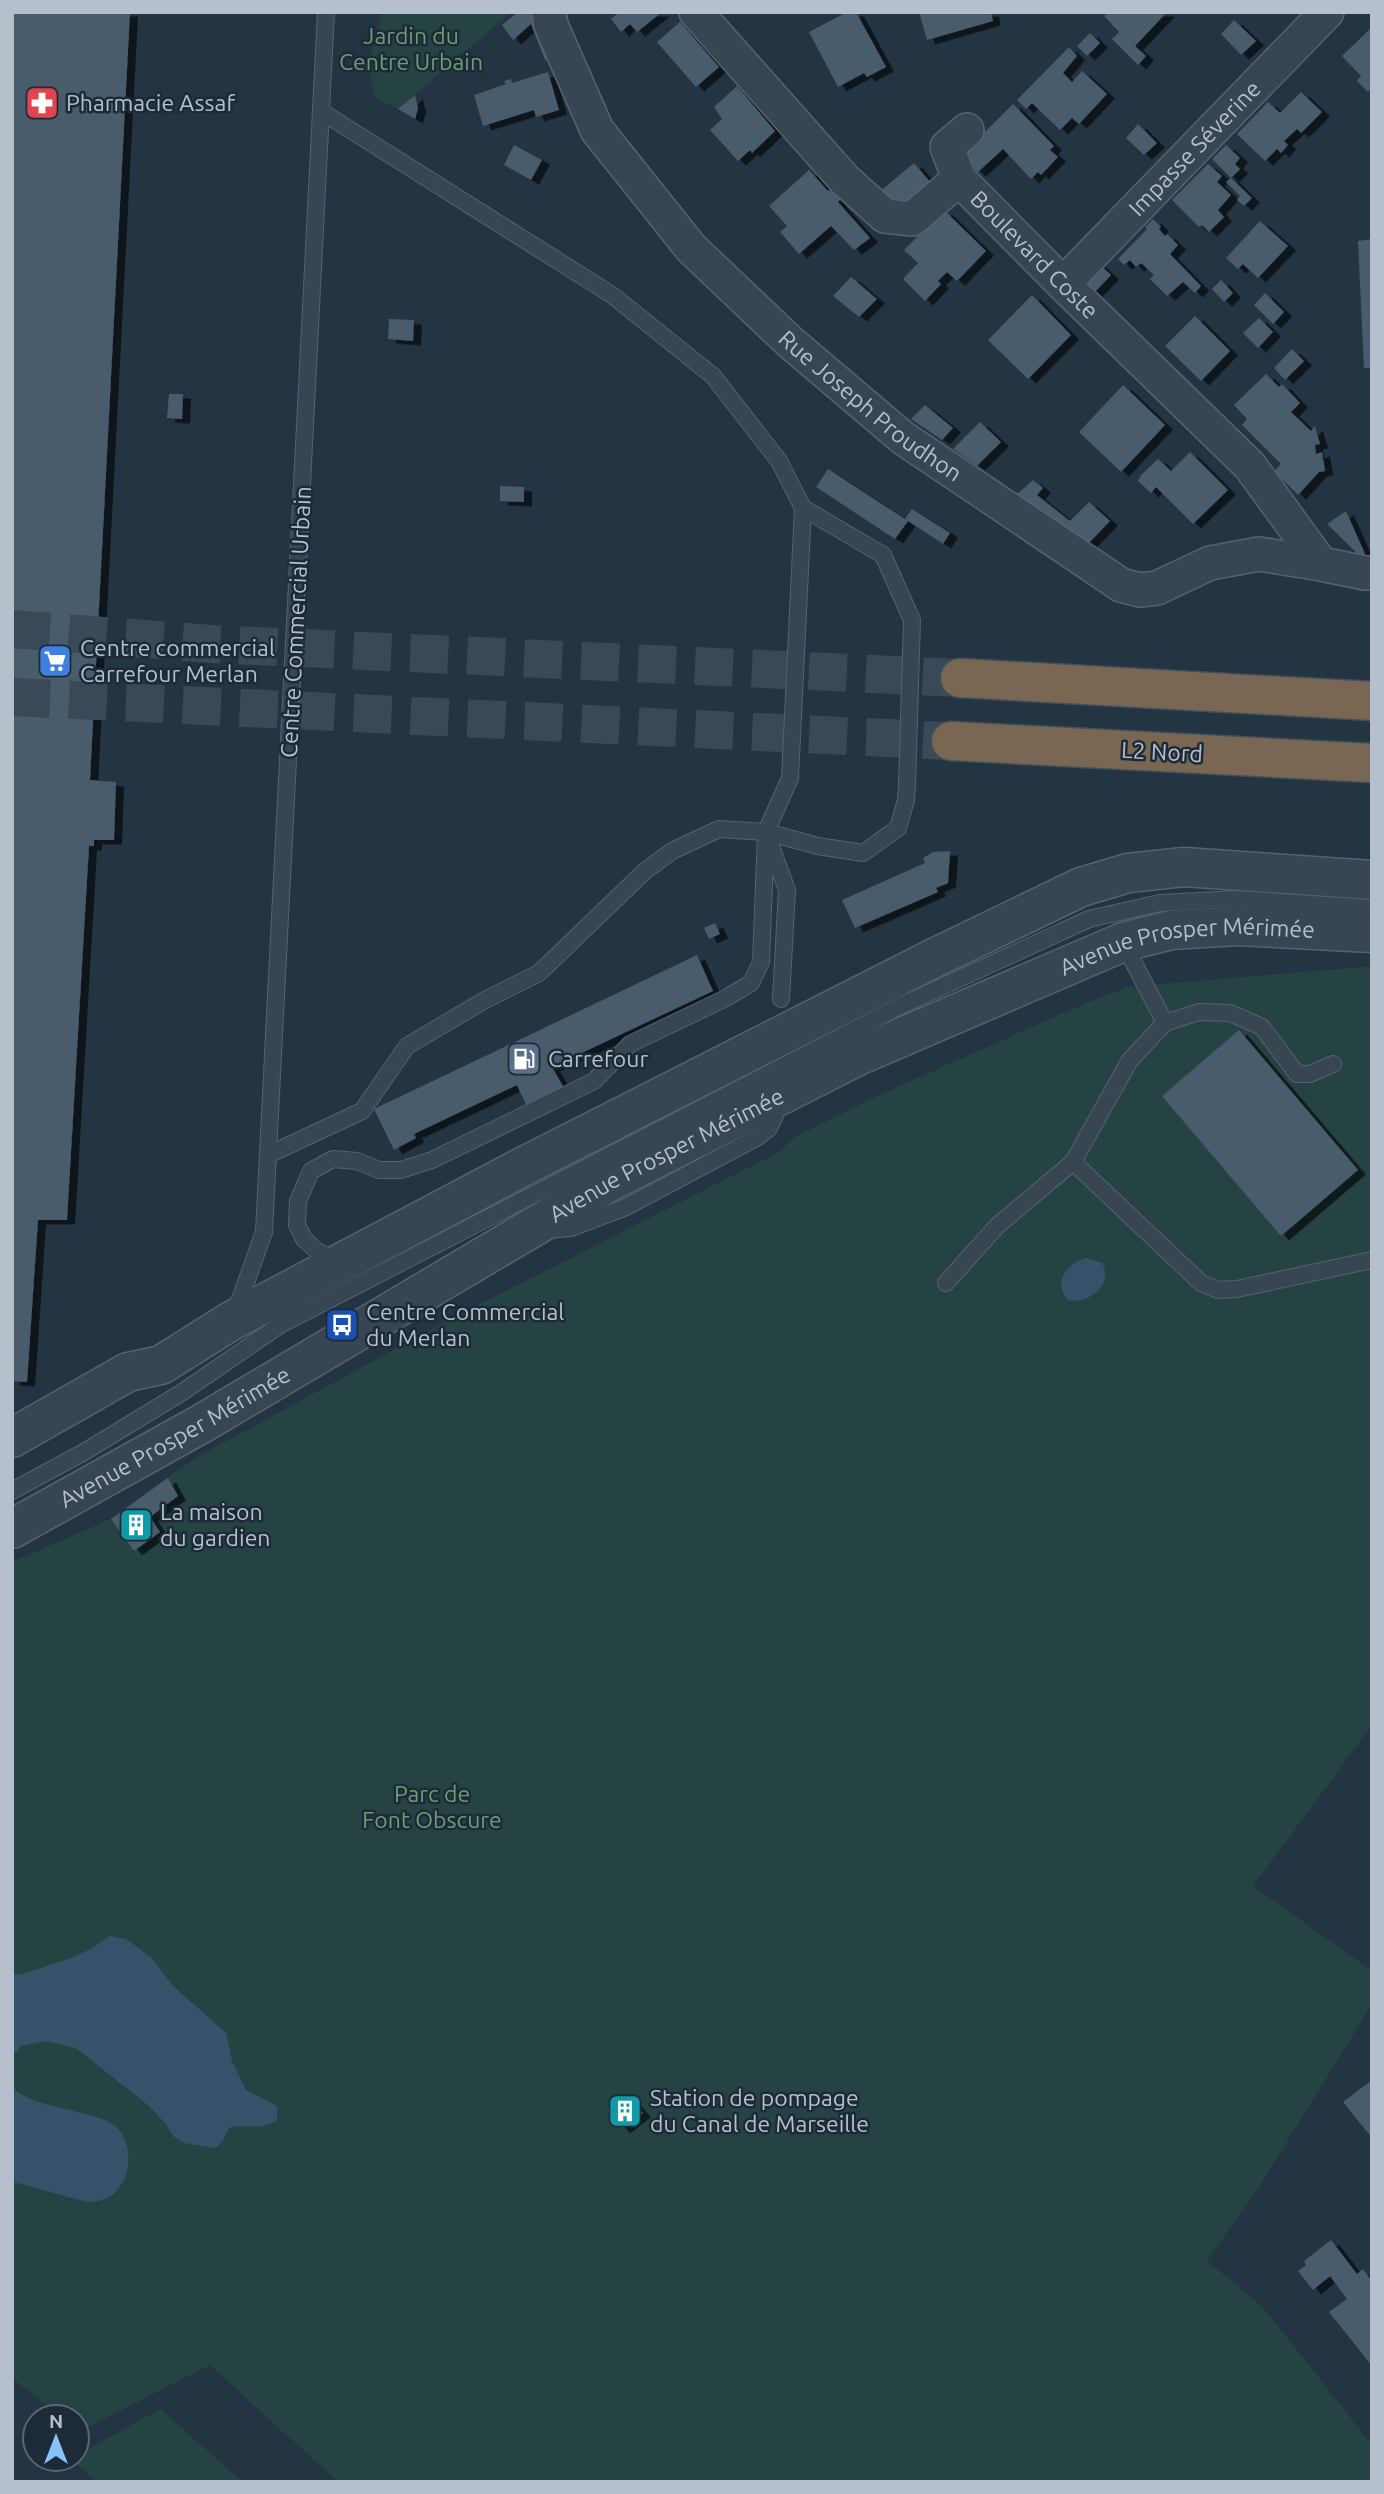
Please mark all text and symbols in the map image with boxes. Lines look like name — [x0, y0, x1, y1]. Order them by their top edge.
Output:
park label: Jardin du Centre Urbain — [339, 23, 483, 74]
street label: Impasse Séverine — [1123, 76, 1265, 221]
pharmacy icon: Pharmacie Assaf — [23, 84, 61, 122]
place label: Pharmacie Assaf — [66, 90, 235, 115]
street label: Boulevard Coste — [966, 185, 1103, 323]
street label: Rue Joseph Proudhon — [774, 325, 967, 486]
street label: Centre Commercial Urbain — [276, 485, 315, 758]
place label: Centre commercial Carrefour Merlan — [80, 635, 275, 686]
supermarket icon: Centre commercial Carrefour Merlan — [36, 642, 74, 680]
street label: L2 Nord — [1120, 737, 1204, 766]
street label: Avenue Prosper Mérimée — [1056, 913, 1315, 980]
fuel station icon: Carrefour — [505, 1040, 543, 1078]
place label: Carrefour — [548, 1046, 648, 1071]
street label: Avenue Prosper Mérimée — [545, 1083, 788, 1227]
place label: Centre Commercial du Merlan — [366, 1299, 564, 1350]
bus stop icon: Centre Commercial du Merlan — [323, 1306, 361, 1344]
street label: Avenue Prosper Mérimée — [55, 1361, 294, 1512]
place label: La maison du gardien — [160, 1499, 270, 1550]
building icon: La maison du gardien — [117, 1506, 155, 1544]
park label: Parc de Font Obscure — [362, 1781, 502, 1832]
place label: Station de pompage du Canal de Marseille — [650, 2085, 869, 2136]
building icon: Station de pompage du Canal de Marseille — [606, 2092, 644, 2130]
north arrow — [21, 2403, 91, 2473]
text: N — [49, 2410, 63, 2432]

